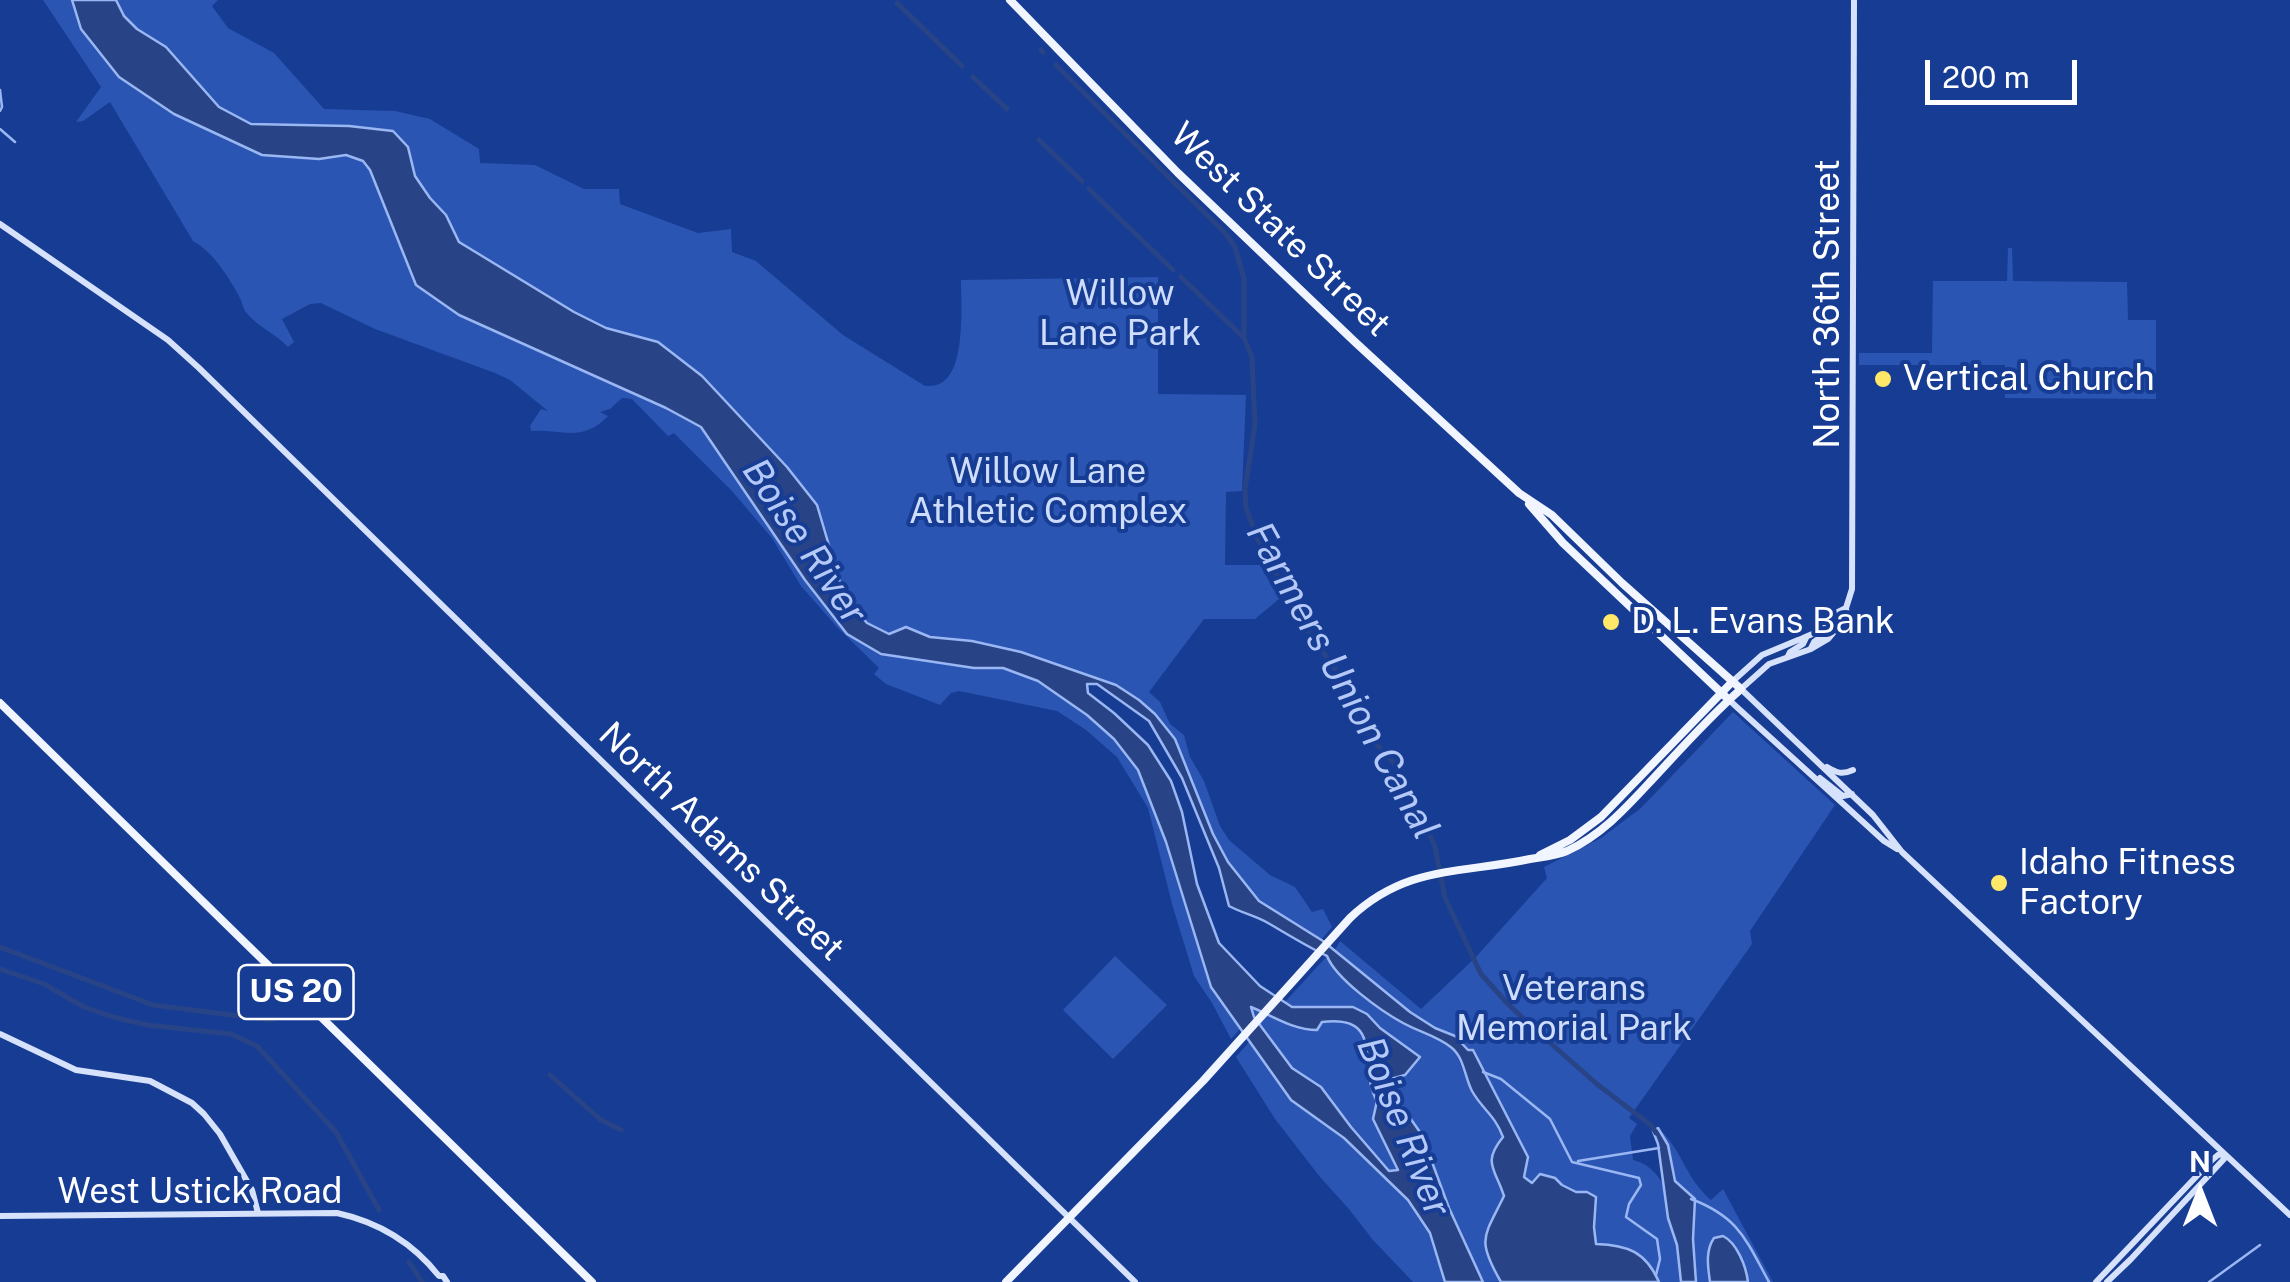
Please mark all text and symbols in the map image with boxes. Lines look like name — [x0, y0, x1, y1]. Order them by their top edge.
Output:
scale bar — [1930, 40, 2082, 102]
text: 200 m — [1942, 59, 2030, 95]
street label: West State Street — [1161, 114, 1399, 346]
street label: North 36th Street — [1807, 159, 1849, 449]
park label: Willow Lane Park — [1039, 273, 1201, 355]
place label: Vertical Church — [1903, 358, 2155, 400]
marker: Vertical Church — [1872, 368, 1894, 390]
water label: Boise River — [732, 451, 876, 633]
park label: Willow Lane Athletic Complex — [909, 451, 1187, 533]
water label: Farmers Union Canal — [1236, 515, 1448, 847]
place label: D. L. Evans Bank — [1631, 601, 1895, 643]
marker: D. L. Evans Bank — [1600, 611, 1622, 633]
street label: North Adams Street — [590, 714, 852, 970]
place label: Idaho Fitness Factory — [2019, 842, 2236, 924]
marker: Idaho Fitness Factory — [1988, 872, 2010, 894]
road number: US 20 — [238, 965, 354, 1019]
park label: Veterans Memorial Park — [1456, 968, 1692, 1050]
water label: Boise River — [1346, 1030, 1460, 1224]
north arrow — [2150, 1142, 2250, 1242]
text: N — [2189, 1145, 2211, 1178]
street label: West Ustick Road — [58, 1171, 342, 1213]

